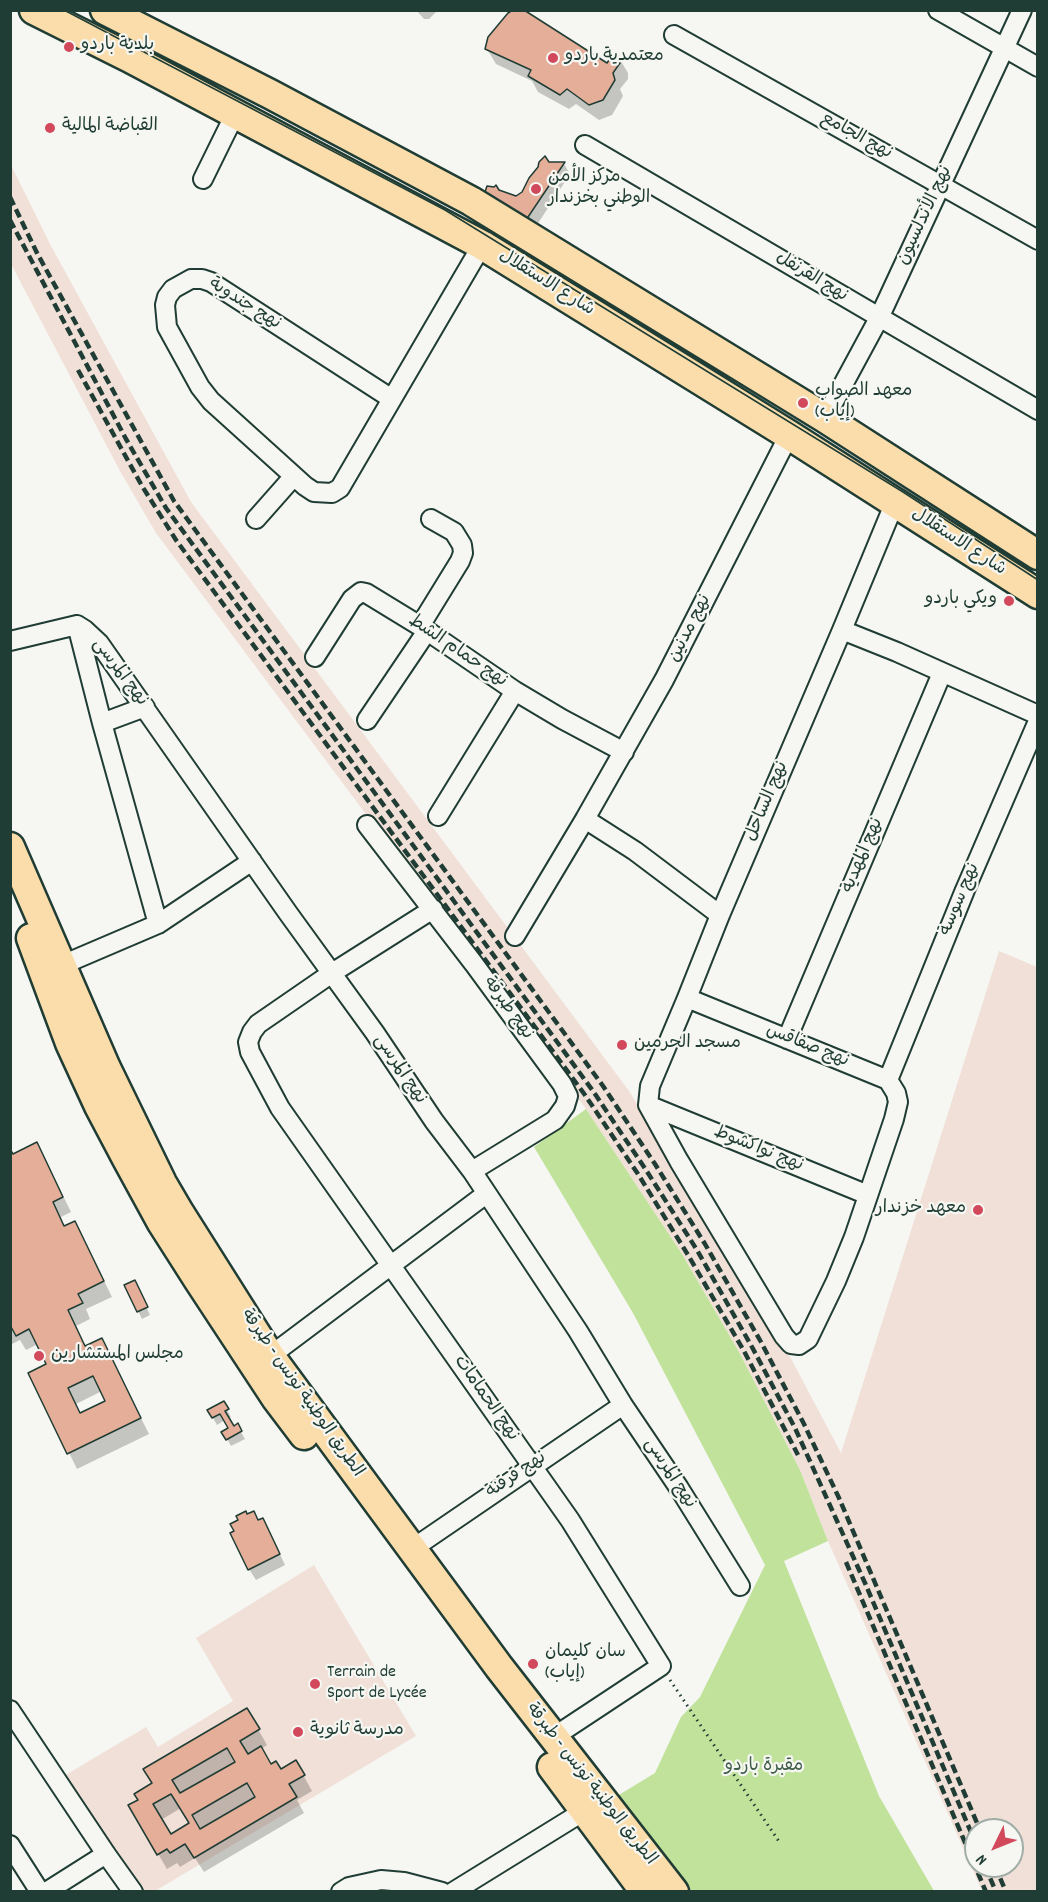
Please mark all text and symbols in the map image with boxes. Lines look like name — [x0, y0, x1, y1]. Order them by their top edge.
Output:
place label: بلدية باردو — [81, 36, 154, 58]
marker: بلدية باردو — [62, 40, 76, 54]
place label: معتمدية باردو — [565, 47, 664, 69]
marker: معتمدية باردو — [546, 51, 560, 65]
street label: نهج الجامع — [817, 109, 895, 165]
place label: القباضة المالية — [62, 117, 158, 139]
marker: القباضة المالية — [43, 121, 57, 135]
street label: نهج الأندلسيون — [894, 163, 958, 269]
place label: مركز الأمن الوطني بخزندار — [548, 168, 650, 210]
marker: مركز الأمن الوطني بخزندار — [529, 182, 543, 196]
street label: شارع الاستقلال — [494, 246, 598, 322]
street label: نهج القرنفل — [771, 248, 851, 308]
street label: نهج جندوبة — [204, 274, 284, 336]
place label: معهد الصواب (إياب) — [815, 382, 912, 424]
marker: معهد الصواب (إياب) — [796, 396, 810, 410]
street label: شارع الاستقلال — [907, 504, 1009, 582]
place label: ويكي باردو — [925, 590, 997, 612]
street label: نهج مدنين — [665, 592, 717, 666]
marker: ويكي باردو — [1002, 594, 1016, 608]
street label: نهج حمام الشط — [403, 611, 511, 693]
street label: نهج المرسى — [86, 635, 152, 711]
street label: نهج الساحل — [741, 759, 795, 845]
street label: نهج المهدية — [839, 815, 889, 897]
street label: نهج سوسة — [936, 861, 986, 939]
street label: نهج طبرقة — [477, 973, 537, 1045]
street label: نهج صفاقس — [762, 1021, 852, 1073]
street label: نهج المرسى — [368, 1031, 430, 1109]
place label: مسجد الحرمين — [634, 1034, 741, 1056]
marker: مسجد الحرمين — [615, 1038, 629, 1052]
street label: نهج نواكشوط — [710, 1122, 806, 1178]
place label: معهد خزندار — [876, 1199, 966, 1221]
marker: معهد خزندار — [971, 1203, 985, 1217]
street label: الطريق الوطنية تونس - طبرقة — [235, 1306, 367, 1482]
place label: مجلس المستشارين — [51, 1345, 184, 1367]
marker: مجلس المستشارين — [32, 1349, 46, 1363]
street label: نهج الحمامات — [448, 1352, 522, 1446]
street label: نهج المرسى — [638, 1435, 700, 1513]
street label: نهج قرقنة — [483, 1448, 551, 1504]
place label: سان كليمان (إياب) — [545, 1643, 626, 1686]
marker: سان كليمان (إياب) — [526, 1657, 540, 1671]
place label: Terrain de Sport de Lycée — [327, 1663, 427, 1706]
marker: Terrain de Sport de Lycée — [308, 1677, 322, 1691]
street label: الطريق الوطنية تونس - طبرقة — [520, 1700, 660, 1870]
place label: مدرسة ثانوية — [310, 1721, 404, 1743]
marker: مدرسة ثانوية — [291, 1725, 305, 1739]
park label: مقبرة باردو — [725, 1757, 803, 1779]
north arrow — [964, 1818, 1024, 1878]
text: N — [971, 1849, 993, 1870]

